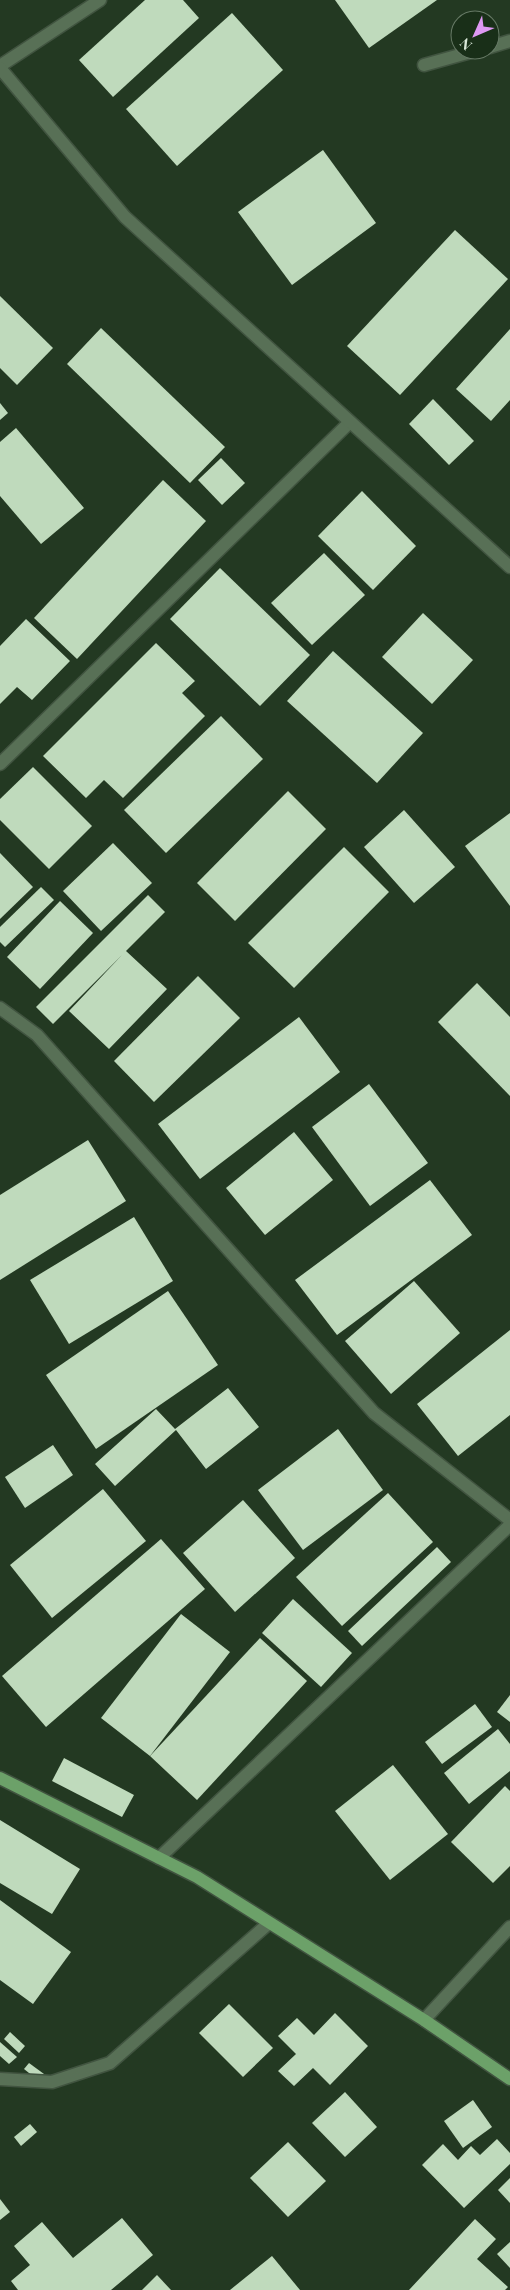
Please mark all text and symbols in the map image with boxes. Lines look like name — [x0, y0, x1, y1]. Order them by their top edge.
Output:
north arrow — [450, 10, 500, 60]
text: N — [455, 34, 476, 55]

